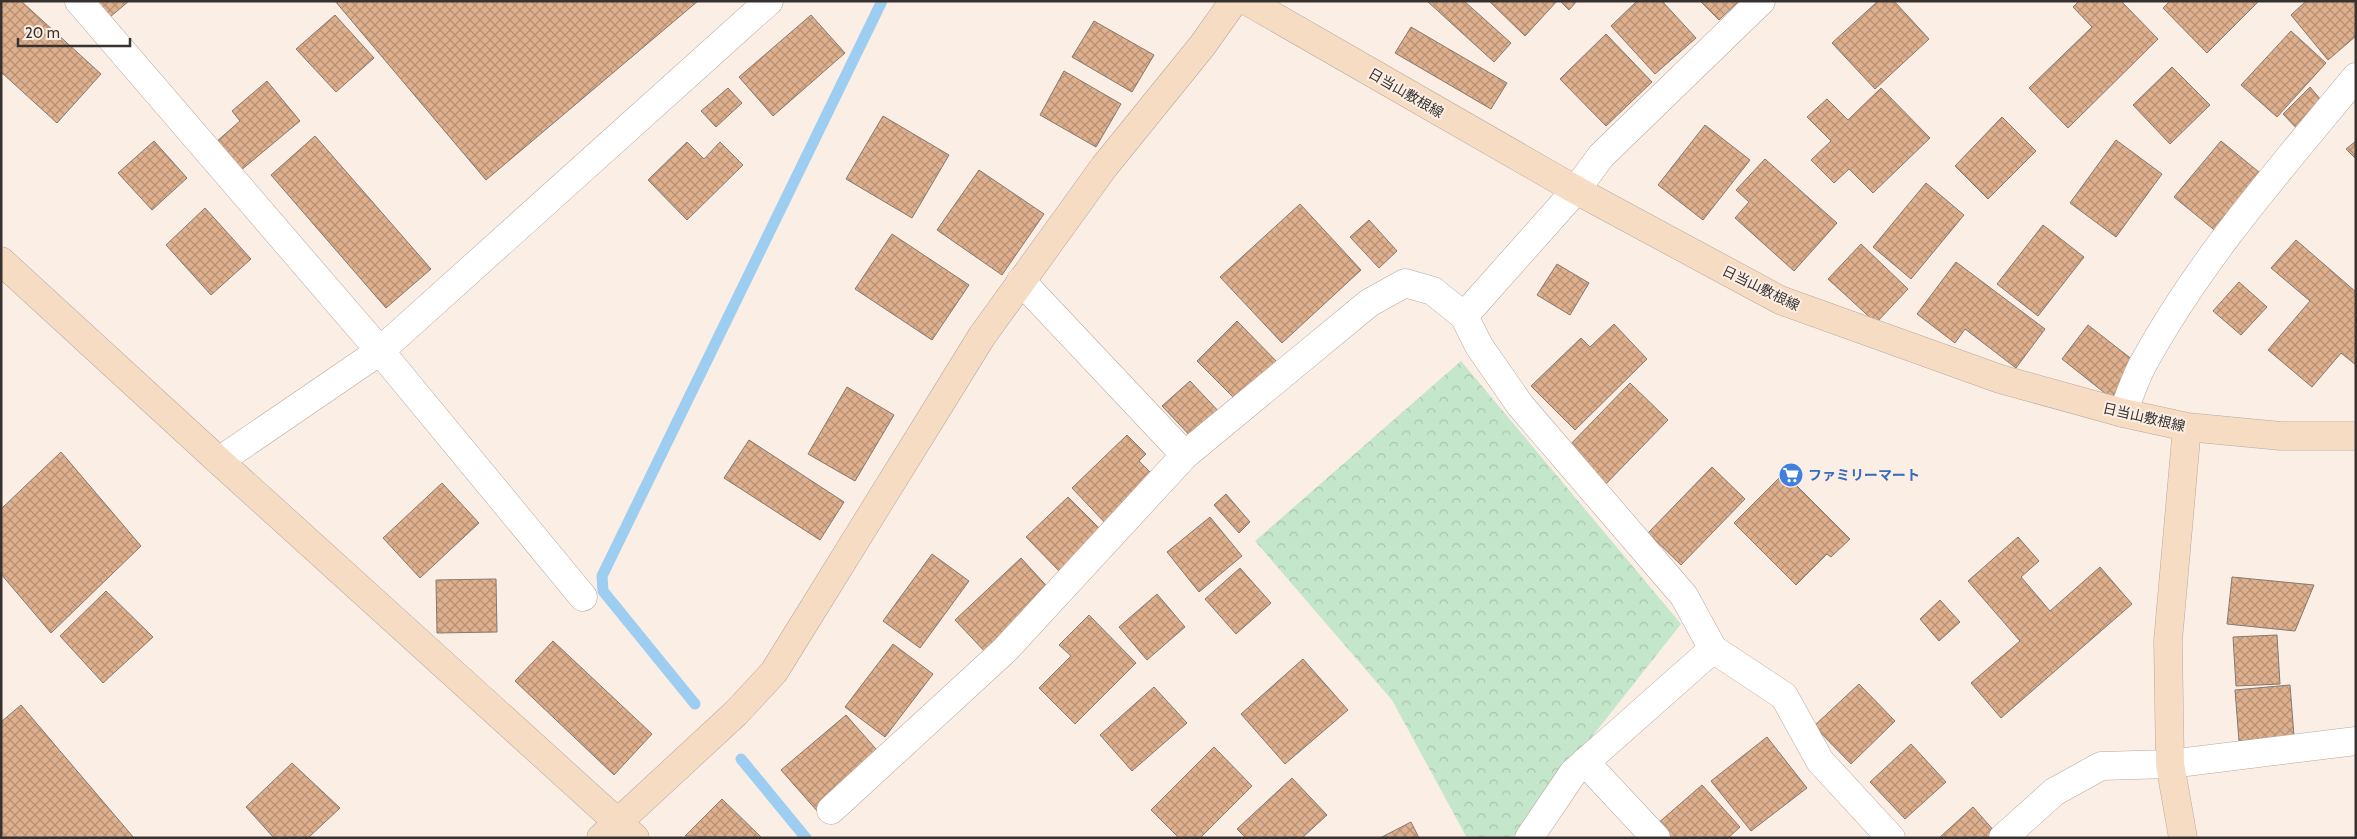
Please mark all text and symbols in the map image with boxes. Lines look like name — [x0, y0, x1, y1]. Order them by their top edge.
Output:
scale bar — [18, 15, 130, 47]
text: 20 m — [25, 24, 60, 42]
street label: 日当山敷根線 — [1365, 64, 1447, 122]
street label: 日当山敷根線 — [1719, 261, 1803, 315]
street label: 日当山敷根線 — [2101, 399, 2187, 435]
supermarket icon: ファミリーマート — [1778, 462, 1804, 488]
place label: ファミリーマート — [1808, 466, 1920, 484]

